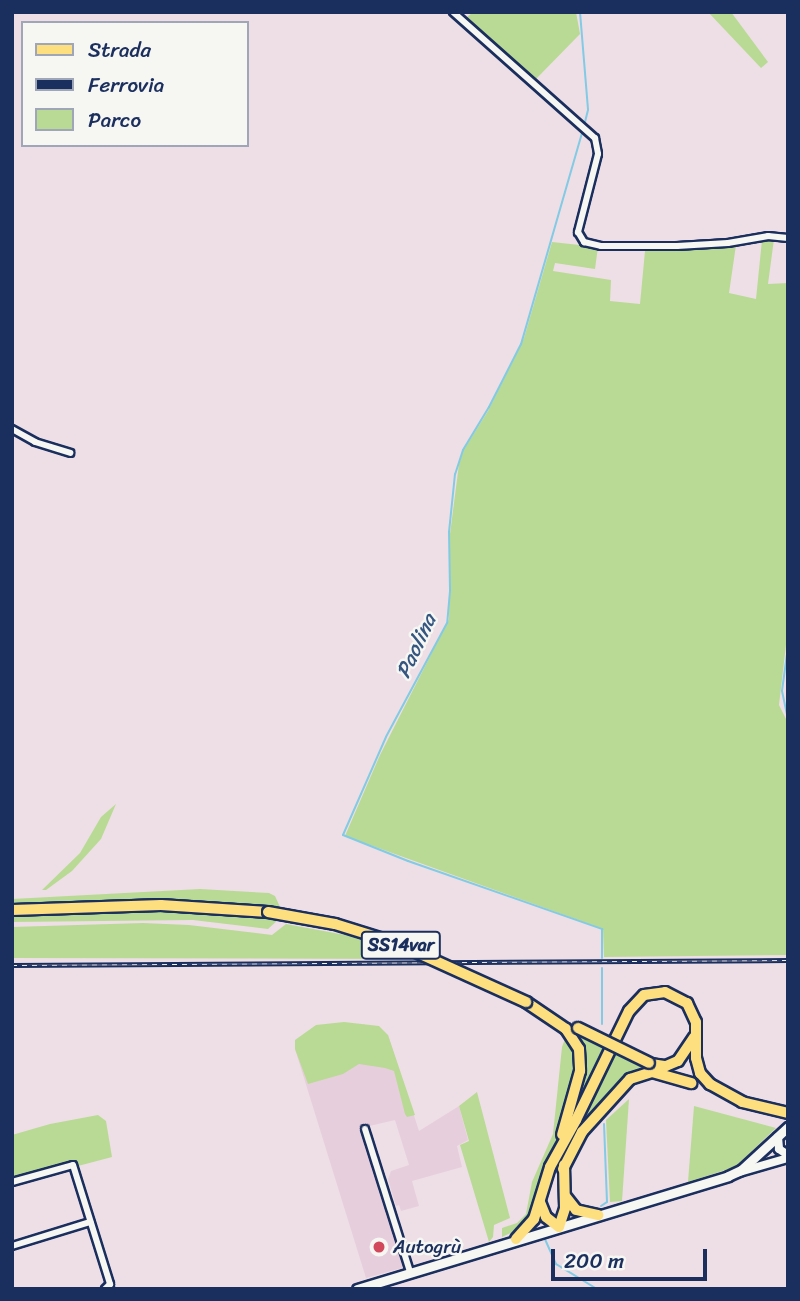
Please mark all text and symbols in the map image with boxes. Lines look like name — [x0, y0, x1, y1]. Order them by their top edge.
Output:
legend — [21, 21, 248, 147]
text: Strada — [88, 31, 151, 69]
text: Ferrovia — [88, 66, 164, 104]
text: Parco — [88, 101, 141, 139]
water label: Paolina — [390, 610, 442, 682]
road number: SS14var — [361, 930, 441, 960]
scale bar — [555, 1234, 711, 1278]
place label: Autogrù — [393, 1236, 461, 1258]
marker: Autogrù — [371, 1239, 387, 1255]
text: 200 m — [564, 1242, 624, 1280]

